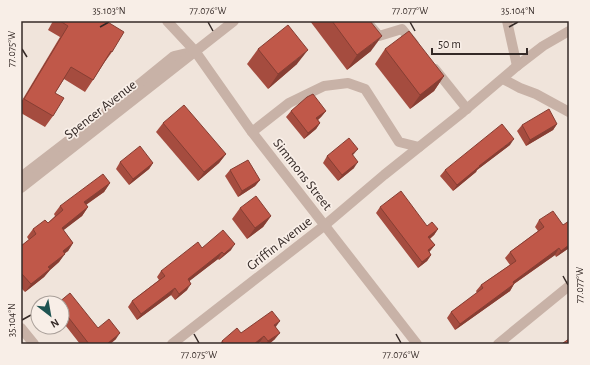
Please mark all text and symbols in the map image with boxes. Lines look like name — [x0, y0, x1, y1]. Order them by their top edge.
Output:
text: 35.103°N — [92, 6, 126, 16]
text: 77.076°W — [190, 6, 226, 16]
text: 77.077°W — [392, 6, 428, 16]
text: 35.104°N — [501, 6, 535, 16]
scale bar — [432, 30, 527, 56]
text: 77.075°W — [7, 31, 17, 67]
text: 50 m — [438, 38, 461, 50]
street label: Spencer Avenue — [62, 78, 139, 142]
street label: Simmons Street — [270, 136, 335, 213]
street label: Griffin Avenue — [244, 214, 315, 273]
text: 77.077°W — [575, 267, 585, 303]
north arrow — [30, 295, 70, 335]
text: 35.104°N — [7, 303, 17, 337]
text: N — [49, 316, 61, 330]
text: 77.075°W — [181, 350, 217, 360]
text: 77.076°W — [383, 350, 419, 360]

